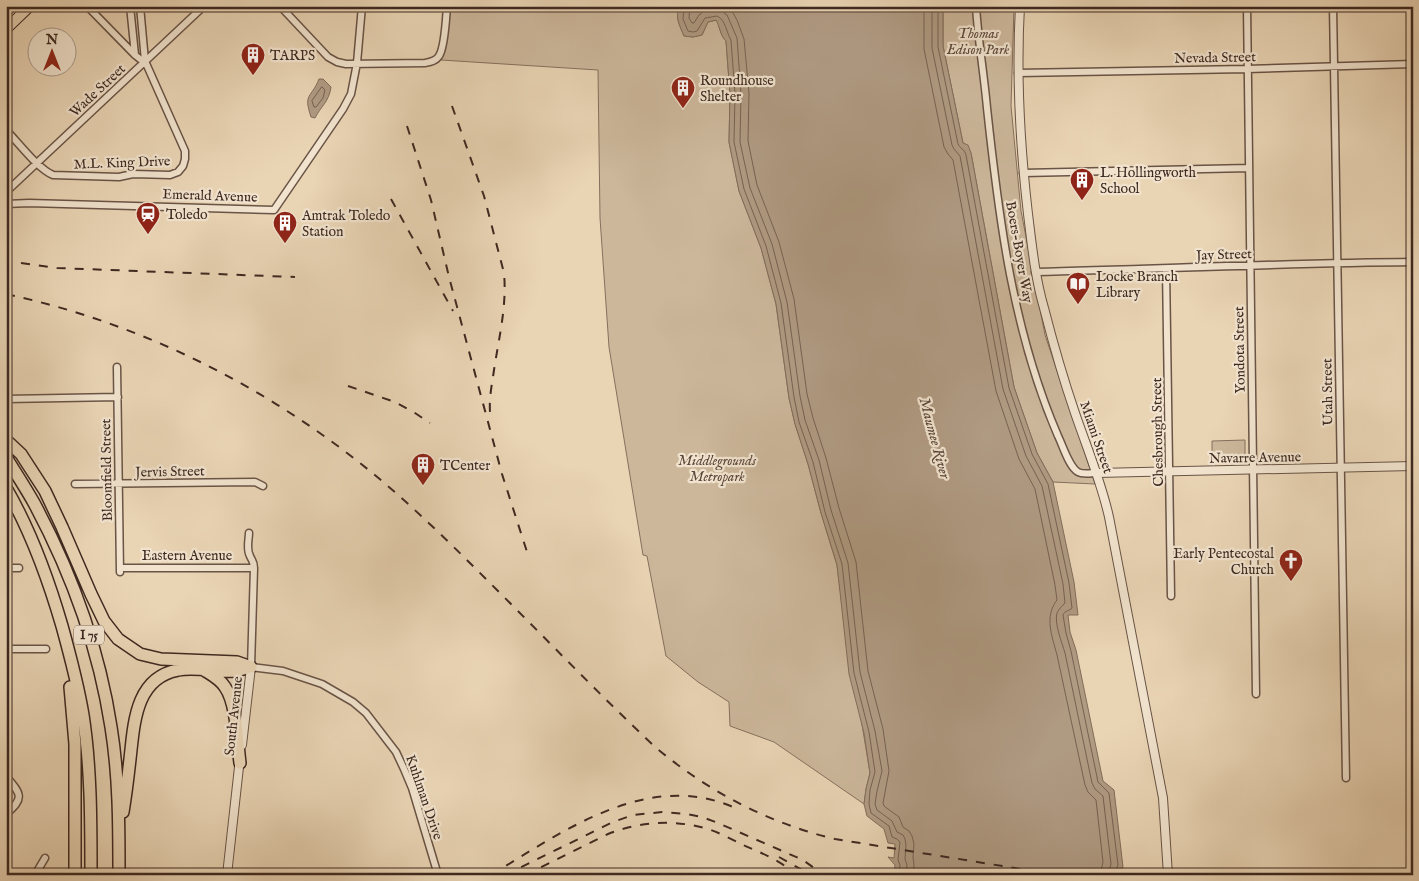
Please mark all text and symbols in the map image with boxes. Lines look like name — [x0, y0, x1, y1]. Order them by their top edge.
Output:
park label: Thomas Edison Park — [946, 25, 1010, 59]
north arrow — [28, 28, 78, 78]
text: N — [45, 31, 58, 49]
building icon: TARPS — [240, 42, 266, 76]
place label: TARPS — [270, 47, 315, 65]
street label: Nevada Street — [1174, 48, 1256, 68]
street label: Wade Street — [66, 60, 130, 121]
place label: Roundhouse Shelter — [700, 72, 774, 106]
building icon: Roundhouse Shelter — [670, 75, 696, 109]
street label: M.L. King Drive — [73, 152, 171, 174]
place label: L. Hollingworth School — [1100, 164, 1197, 198]
building icon: L. Hollingworth School — [1069, 167, 1095, 201]
street label: Emerald Avenue — [162, 185, 258, 207]
street label: Boers-Boyer Way — [1001, 200, 1037, 305]
station icon: Toledo — [135, 201, 161, 235]
place label: Toledo — [166, 206, 208, 224]
place label: Amtrak Toledo Station — [301, 207, 391, 241]
building icon: Amtrak Toledo Station — [272, 210, 298, 244]
street label: Jay Street — [1194, 245, 1253, 265]
place label: Locke Branch Library — [1096, 268, 1178, 302]
library icon: Locke Branch Library — [1065, 271, 1091, 305]
street label: Yondota Street — [1230, 306, 1250, 394]
street label: Utah Street — [1318, 358, 1338, 426]
street label: Chesbrough Street — [1148, 377, 1168, 487]
water label: Maumee River — [915, 395, 955, 482]
street label: Miami Street — [1075, 399, 1117, 476]
street label: Bloomfield Street — [97, 418, 117, 521]
street label: Navarre Avenue — [1209, 448, 1302, 468]
building icon: TCenter — [410, 452, 436, 486]
park label: Middlegrounds Metropark — [678, 452, 757, 486]
place label: TCenter — [440, 457, 490, 475]
street label: Jervis Street — [133, 462, 205, 482]
place label: Early Pentecostal Church — [1173, 545, 1275, 579]
street label: Eastern Avenue — [142, 547, 233, 565]
church icon: Early Pentecostal Church — [1278, 548, 1304, 582]
road number: I 75 — [74, 626, 104, 644]
street label: South Avenue — [221, 675, 247, 757]
street label: Kuhlman Drive — [401, 753, 447, 843]

